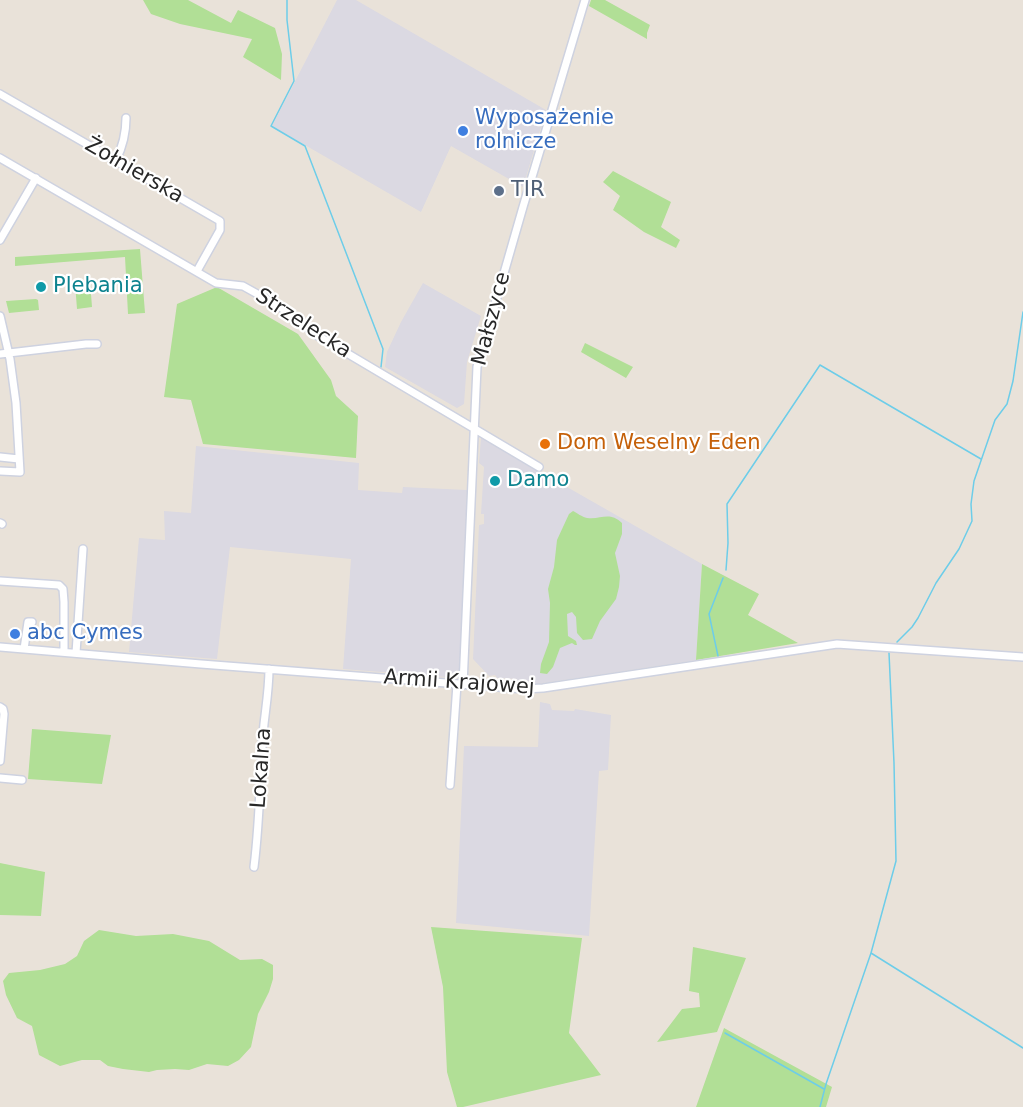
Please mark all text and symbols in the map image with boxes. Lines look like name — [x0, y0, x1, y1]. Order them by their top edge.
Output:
place label: Wyposażenie rolnicze — [475, 106, 614, 156]
marker: Wyposażenie rolnicze — [456, 124, 470, 138]
street label: Żołnierska — [80, 133, 188, 209]
place label: TIR — [511, 178, 545, 204]
marker: TIR — [492, 184, 506, 198]
street label: Małszyce — [467, 269, 517, 369]
place label: Plebania — [53, 274, 143, 300]
marker: Plebania — [34, 280, 48, 294]
street label: Strzelecka — [250, 284, 356, 364]
place label: Dom Weselny Eden — [557, 431, 761, 457]
marker: Dom Weselny Eden — [538, 437, 552, 451]
place label: Damo — [507, 468, 569, 494]
marker: Damo — [488, 474, 502, 488]
place label: abc Cymes — [27, 621, 143, 647]
marker: abc Cymes — [8, 627, 22, 641]
street label: Armii Krajowej — [383, 665, 535, 701]
street label: Lokalna — [247, 727, 277, 809]

